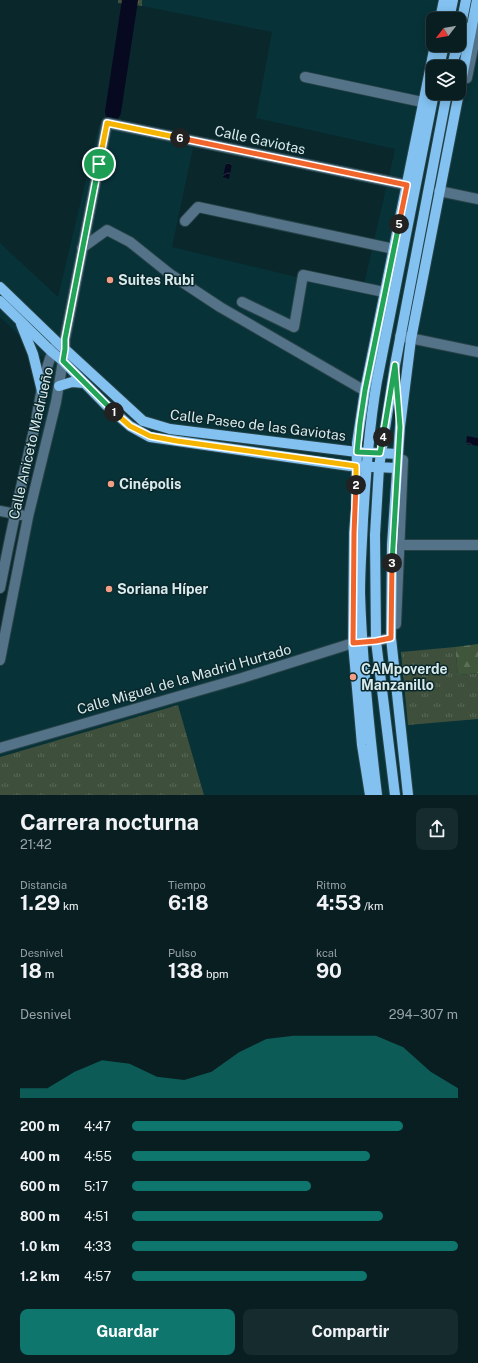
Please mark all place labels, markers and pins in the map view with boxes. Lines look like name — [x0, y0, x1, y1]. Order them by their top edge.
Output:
pin: 6 — [170, 128, 190, 148]
pin — [82, 147, 116, 181]
pin: 5 — [389, 214, 409, 234]
place label: Suites Rubi — [118, 272, 194, 288]
marker: Suites Rubi — [105, 275, 115, 285]
pin: 1 — [104, 402, 124, 422]
pin: 4 — [373, 427, 393, 447]
pin: 2 — [346, 475, 366, 495]
place label: Cinépolis — [119, 476, 181, 492]
marker: Cinépolis — [106, 479, 116, 489]
pin: 3 — [382, 553, 402, 573]
place label: Soriana Híper — [117, 581, 209, 597]
marker: Soriana Híper — [104, 584, 114, 594]
place label: CAMpoverde Manzanillo — [361, 661, 448, 693]
marker: CAMpoverde Manzanillo — [348, 672, 358, 682]

